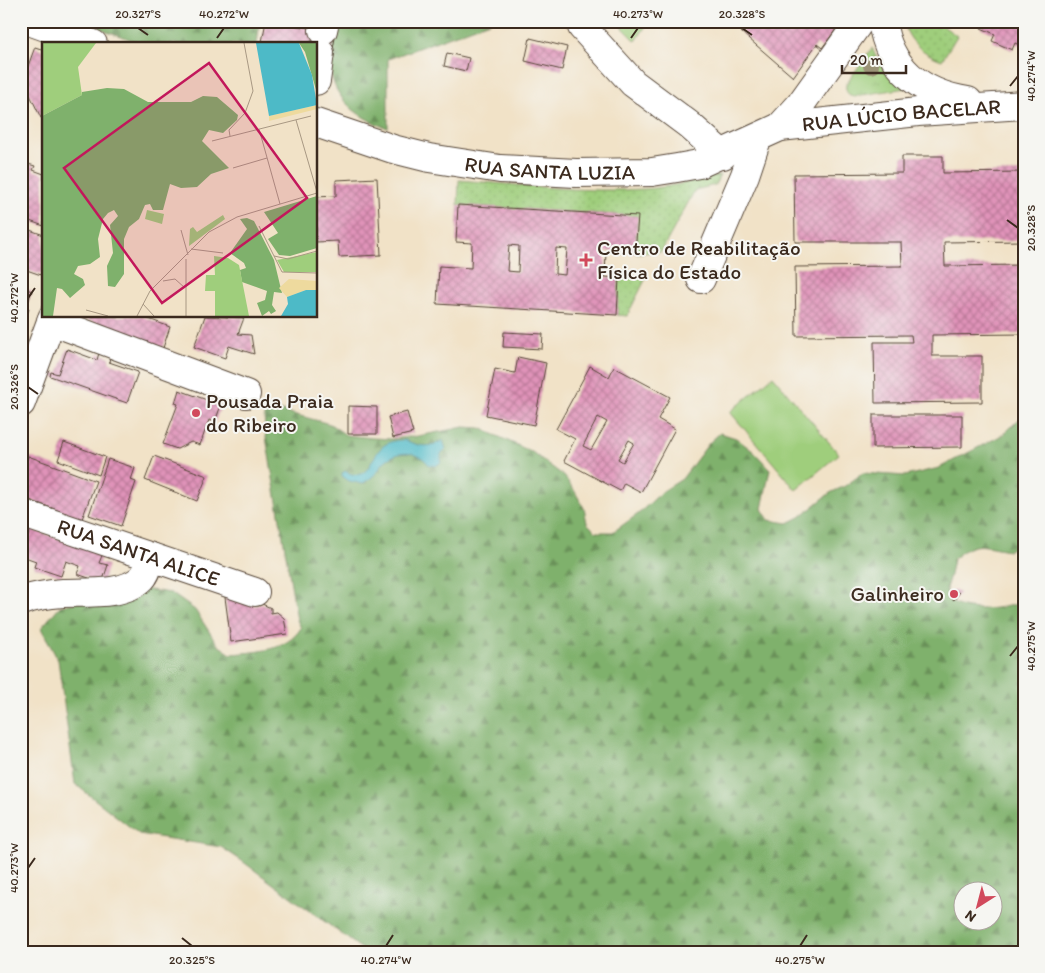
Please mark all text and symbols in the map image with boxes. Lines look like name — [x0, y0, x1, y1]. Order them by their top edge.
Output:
text: 20.327°S — [115, 7, 161, 21]
text: 40.272°W — [199, 7, 249, 21]
text: 40.273°W — [613, 7, 663, 21]
text: 20.328°S — [719, 7, 765, 21]
inset map — [42, 42, 318, 318]
scale bar — [842, 42, 906, 74]
text: 20 m — [850, 51, 884, 69]
text: 40.274°W — [1024, 51, 1038, 101]
street label: RUA LÚCIO BACELAR — [801, 94, 1002, 137]
street label: RUA SANTA LUZIA — [463, 151, 636, 185]
text: 20.328°S — [1024, 205, 1038, 251]
place label: Centro de Reabilitação Física do Estado — [597, 235, 801, 284]
marker: Centro de Reabilitação Física do Estado — [579, 253, 593, 267]
text: 40.272°W — [7, 273, 21, 323]
text: 20.326°S — [7, 364, 21, 410]
place label: Pousada Praia do Ribeiro — [206, 388, 334, 437]
marker: Pousada Praia do Ribeiro — [190, 407, 202, 419]
street label: RUA SANTA ALICE — [54, 513, 223, 591]
place label: Galinheiro — [850, 581, 944, 606]
marker: Galinheiro — [948, 588, 960, 600]
text: 40.275°W — [1024, 621, 1038, 671]
text: 40.273°W — [7, 843, 21, 893]
north arrow — [952, 880, 1002, 930]
text: N — [962, 906, 979, 926]
text: 20.325°S — [169, 953, 215, 967]
text: 40.274°W — [361, 953, 411, 967]
text: 40.275°W — [775, 953, 825, 967]

